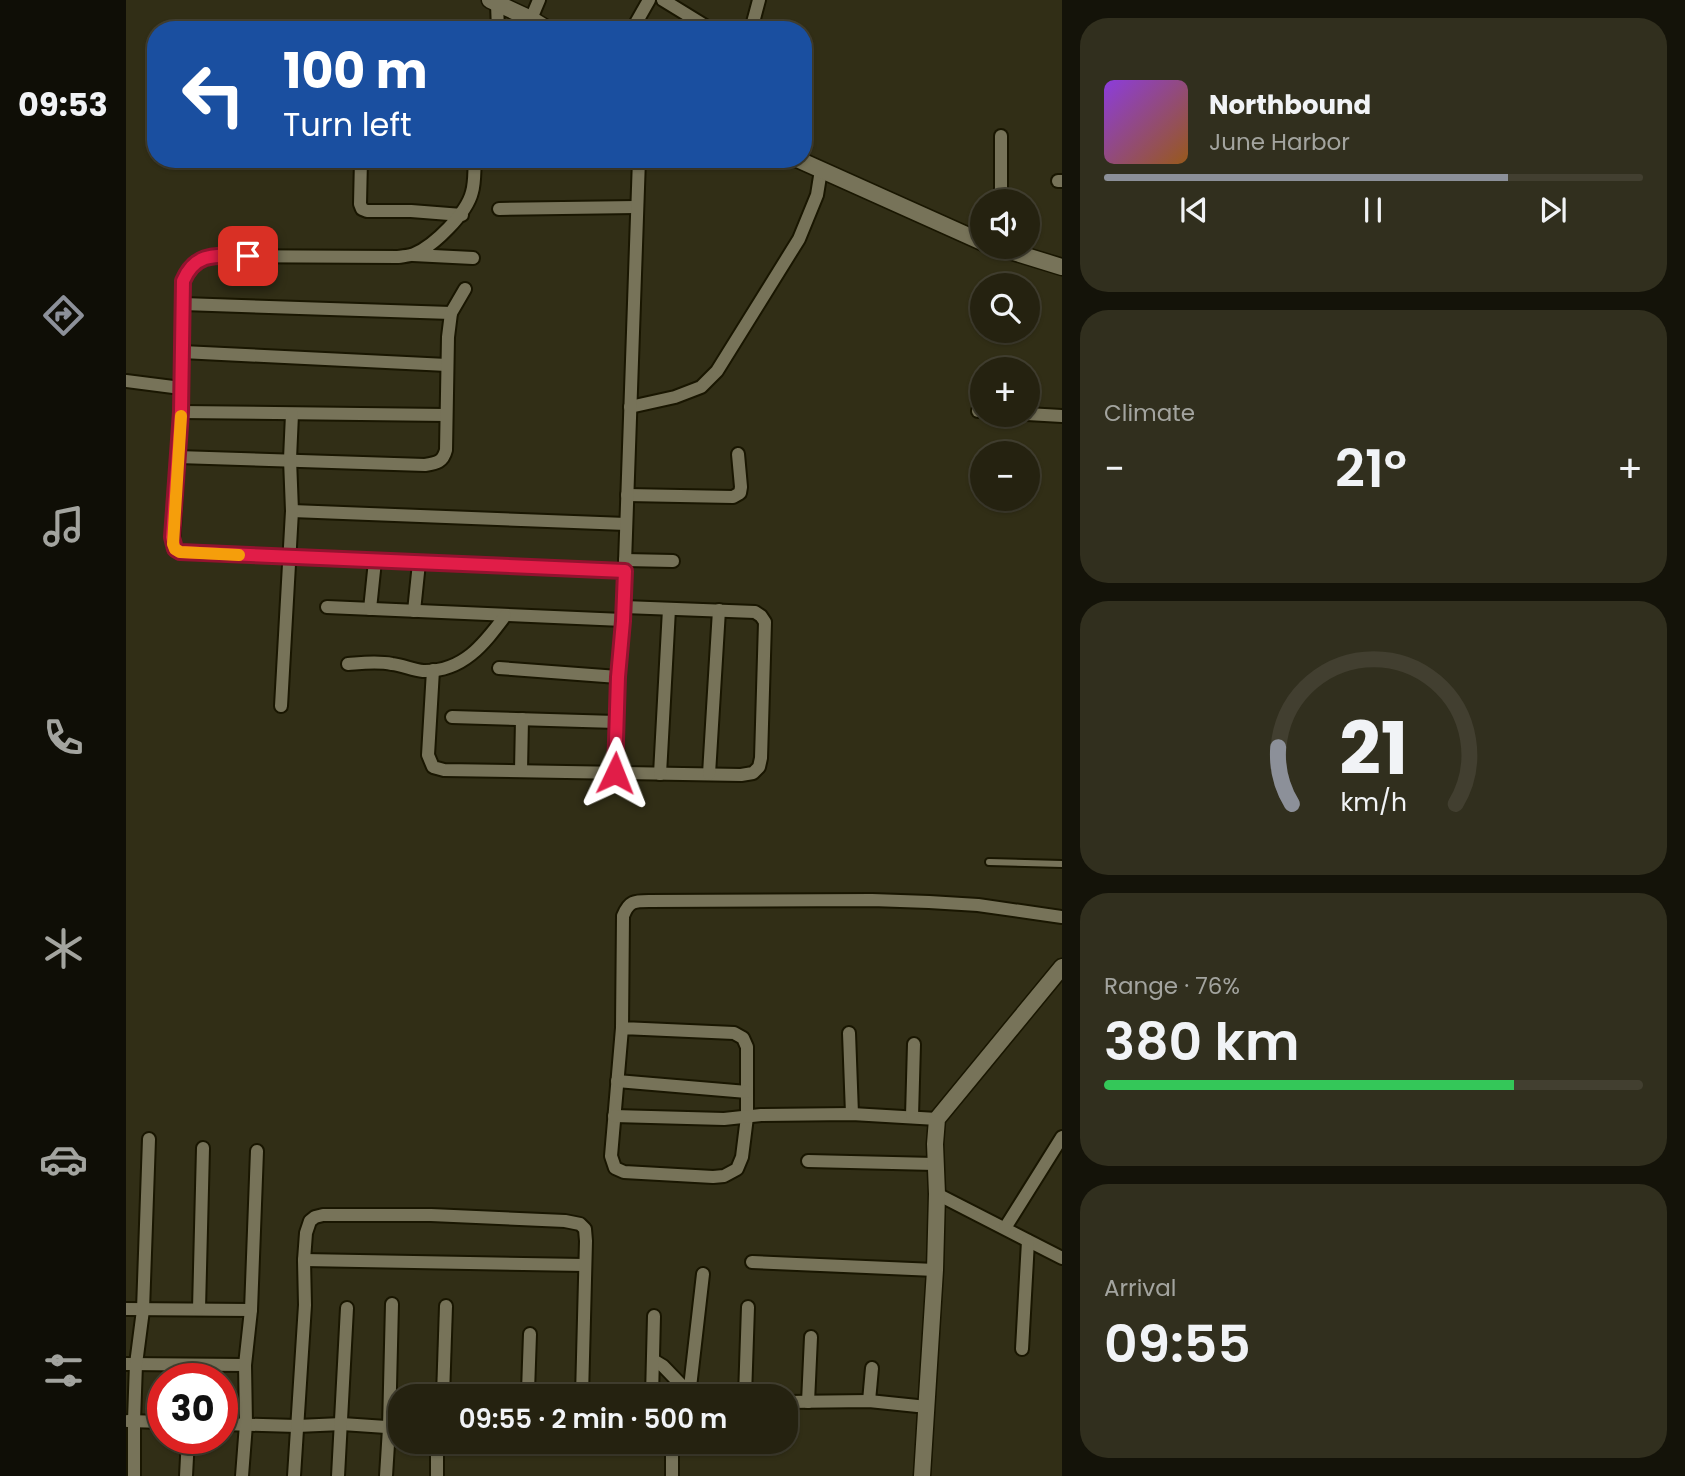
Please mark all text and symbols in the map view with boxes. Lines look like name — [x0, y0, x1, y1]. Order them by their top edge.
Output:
text: 100 m — [283, 37, 428, 105]
icon: left — [168, 49, 259, 140]
text: 09:53 — [18, 82, 108, 127]
text: Northbound — [1209, 87, 1371, 123]
text: Turn left — [283, 102, 412, 147]
text: June Harbor — [1209, 126, 1350, 158]
map controls — [970, 189, 1040, 511]
button: sound — [970, 189, 1040, 259]
icon: previous — [1175, 191, 1213, 229]
icon: pause — [1354, 191, 1392, 229]
icon: next — [1534, 191, 1572, 229]
pin — [218, 226, 278, 286]
icon: arrive — [229, 237, 267, 275]
button: search — [970, 273, 1040, 343]
icon: directions — [39, 291, 88, 340]
button: + — [970, 357, 1040, 427]
text: Climate — [1104, 397, 1195, 429]
text: 21° — [1335, 432, 1407, 505]
button: − — [970, 441, 1040, 511]
text: − — [1104, 442, 1125, 495]
text: + — [1617, 442, 1643, 495]
icon: music — [39, 502, 88, 551]
text: 21 — [1339, 698, 1408, 799]
icon: phone — [39, 713, 88, 762]
position arrow — [578, 736, 652, 810]
text: km/h — [1340, 785, 1407, 820]
icon: climate — [39, 924, 88, 973]
text: Range · 76% — [1104, 970, 1240, 1002]
text: 380 km — [1104, 1005, 1299, 1078]
icon: car — [39, 1135, 88, 1184]
text: Arrival — [1104, 1272, 1176, 1304]
text: 09:55 — [1104, 1307, 1251, 1380]
icon: filters — [39, 1346, 88, 1395]
speed limit sign: 30 — [147, 1363, 238, 1454]
text: 09:55 · 2 min · 500 m — [459, 1401, 727, 1437]

